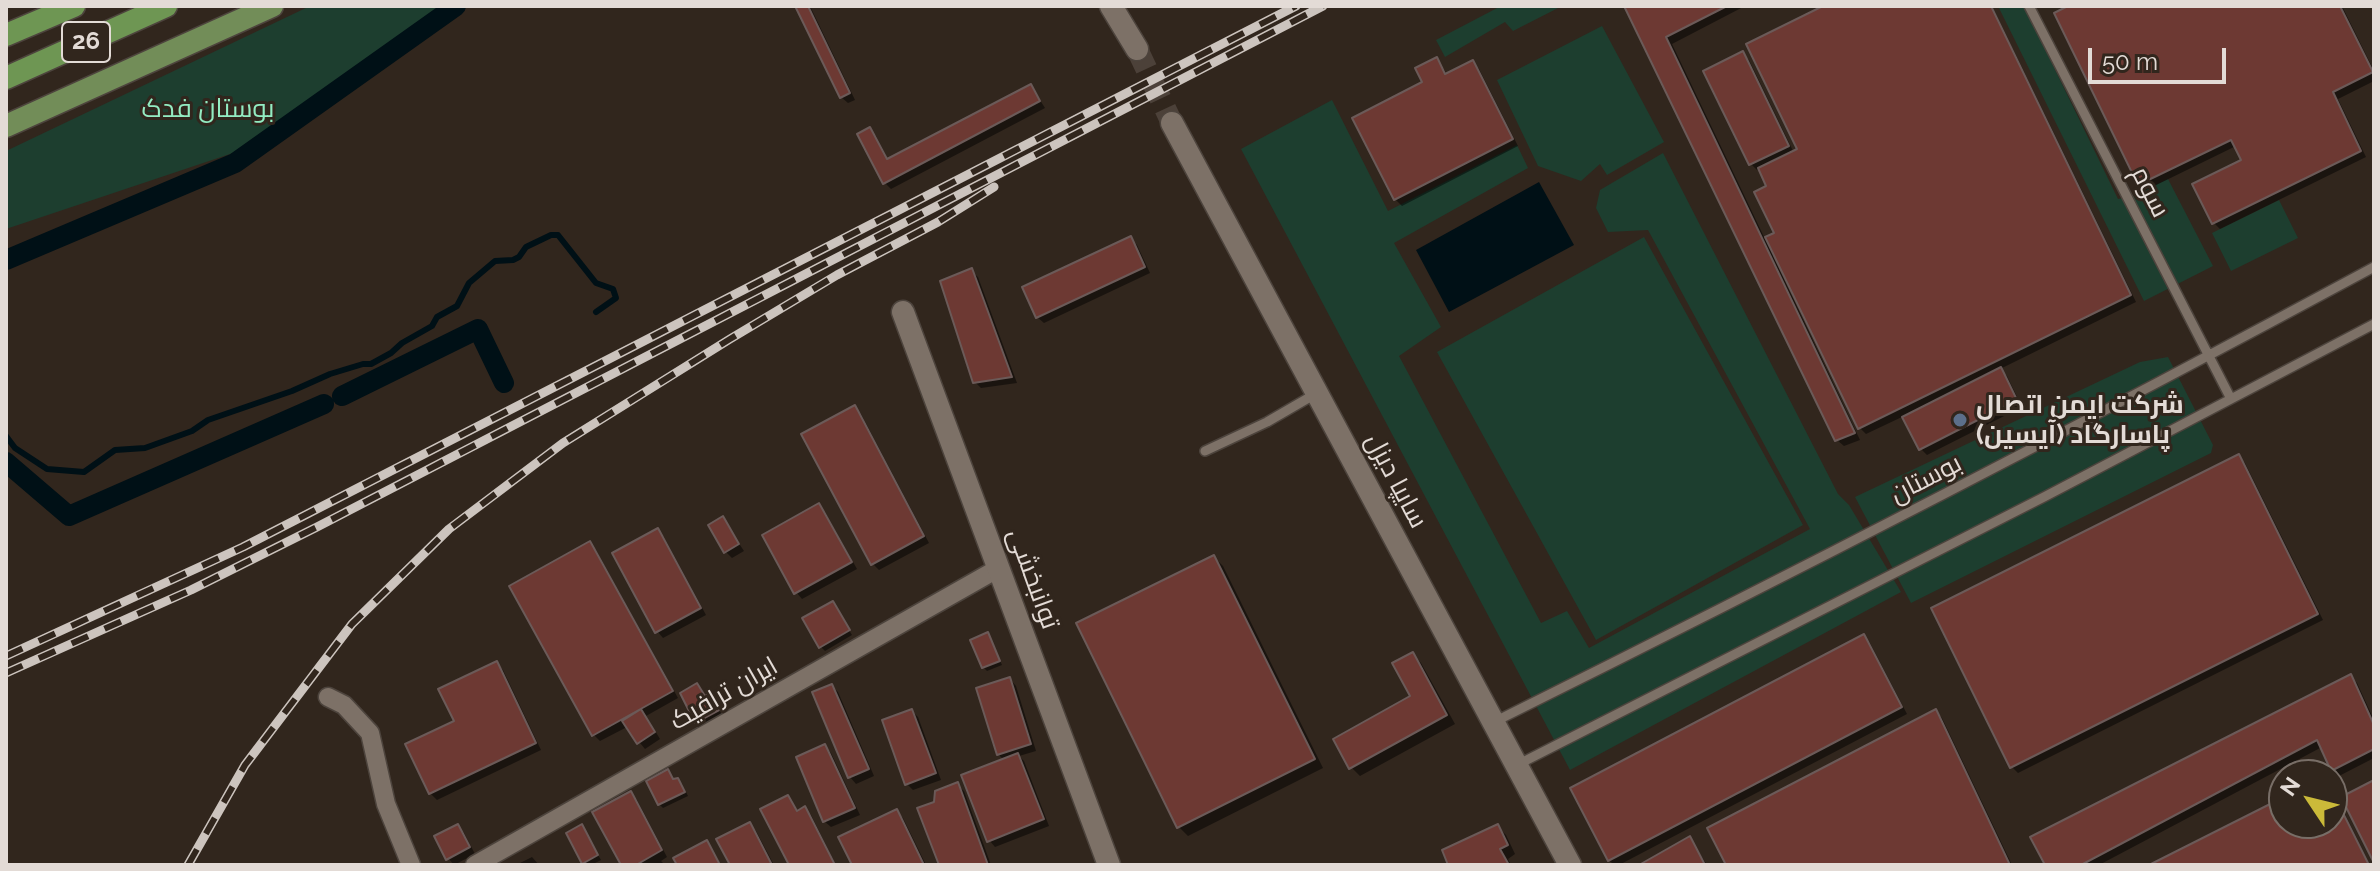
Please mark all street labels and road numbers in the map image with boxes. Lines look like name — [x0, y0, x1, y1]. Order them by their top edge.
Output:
road number: 26 — [62, 22, 110, 62]
street label: سوم — [2124, 161, 2176, 223]
street label: سایپا دیزل — [1358, 428, 1434, 534]
street label: بوستان — [1885, 448, 1967, 510]
street label: توانبخشی — [1000, 525, 1066, 633]
street label: ایران ترافیک — [665, 651, 783, 737]

